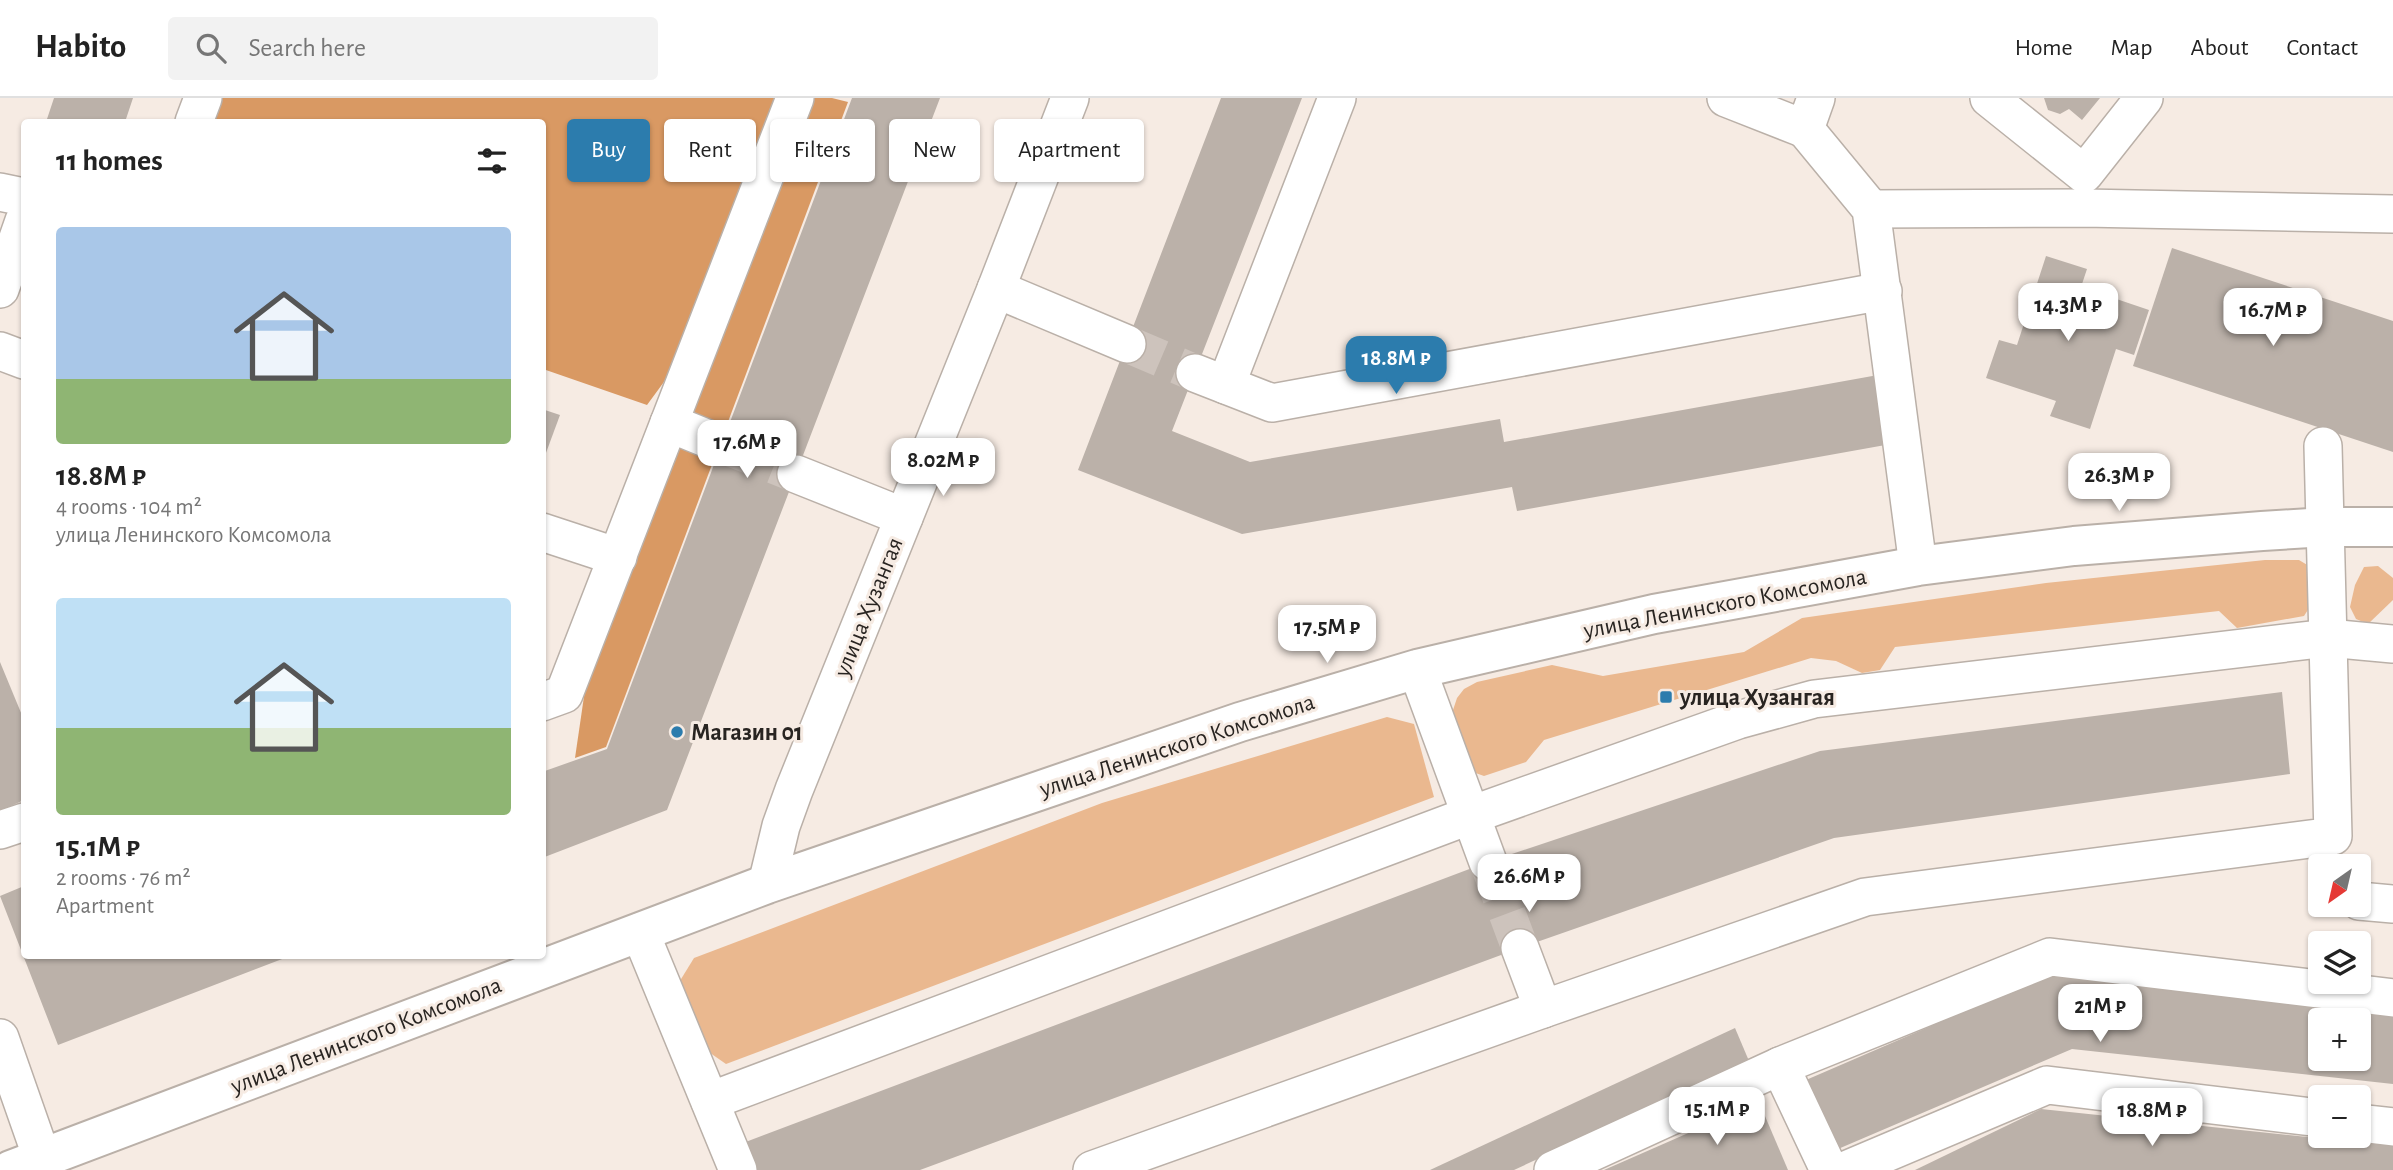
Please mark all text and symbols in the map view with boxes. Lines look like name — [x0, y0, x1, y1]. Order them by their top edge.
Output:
search box — [168, 17, 658, 80]
icon: search — [192, 29, 230, 67]
text: Habito — [35, 31, 126, 64]
text: Search here — [248, 35, 366, 61]
text: Home — [2015, 36, 2073, 60]
text: Map — [2111, 36, 2153, 60]
text: About — [2191, 36, 2248, 60]
text: Contact — [2286, 36, 2358, 60]
chip: Buy — [567, 119, 650, 182]
chip: Rent — [664, 119, 756, 182]
chip: Filters — [770, 119, 875, 182]
chip: New — [889, 119, 980, 182]
chip: Apartment — [994, 119, 1144, 182]
icon: filters — [473, 142, 511, 180]
text: 11 homes — [56, 146, 163, 176]
icon: home — [221, 273, 347, 399]
pin: 14.3M ₽ — [2003, 284, 2133, 343]
pin: 16.7M ₽ — [2208, 288, 2338, 348]
text: 14.3M ₽ — [2034, 294, 2102, 317]
text: 16.7M ₽ — [2239, 299, 2307, 322]
pin: 18.8M ₽ — [1331, 336, 1461, 396]
text: 18.8M ₽ — [1362, 347, 1430, 370]
pin: 17.6M ₽ — [682, 420, 812, 480]
text: 17.6M ₽ — [713, 431, 781, 454]
pin: 8.02M ₽ — [878, 438, 1008, 498]
text: 8.02M ₽ — [907, 449, 979, 472]
pin: 26.3M ₽ — [2054, 454, 2184, 513]
text: 18.8M ₽ — [56, 461, 146, 491]
text: 26.3M ₽ — [2084, 464, 2154, 487]
text: 4 rooms · 104 m² — [56, 496, 202, 519]
text: улица Ленинского Комсомола — [56, 524, 332, 547]
street label: улица Хузангая — [830, 534, 908, 681]
street label: улица Ленинского Комсомола — [1581, 565, 1869, 643]
pin: 17.5M ₽ — [1262, 606, 1392, 665]
text: 17.5M ₽ — [1294, 616, 1360, 639]
icon: home — [221, 644, 347, 770]
place label: улица Хузангая — [1679, 686, 1835, 710]
marker: улица Хузангая — [1658, 689, 1674, 705]
street label: улица Ленинского Комсомола — [1036, 690, 1318, 802]
place label: Магазин 01 — [691, 721, 803, 745]
marker: Магазин 01 — [669, 724, 685, 740]
text: 15.1M ₽ — [56, 832, 140, 862]
pin: 26.6M ₽ — [1464, 854, 1594, 914]
north arrow — [2308, 854, 2371, 917]
map controls — [2308, 854, 2371, 1148]
text: 26.6M ₽ — [1494, 865, 1564, 888]
text: 2 rooms · 76 m² — [56, 867, 190, 890]
text: Apartment — [56, 895, 154, 918]
button: layers — [2308, 931, 2371, 994]
street label: улица Ленинского Комсомола — [227, 973, 505, 1099]
pin: 21M ₽ — [2051, 984, 2149, 1044]
text: 21M ₽ — [2074, 995, 2126, 1018]
button: + — [2308, 1008, 2371, 1071]
button: − — [2308, 1085, 2371, 1148]
pin: 15.1M ₽ — [1652, 1088, 1782, 1147]
pin: 18.8M ₽ — [2087, 1088, 2217, 1148]
text: 15.1M ₽ — [1685, 1098, 1749, 1121]
text: 18.8M ₽ — [2118, 1099, 2186, 1122]

